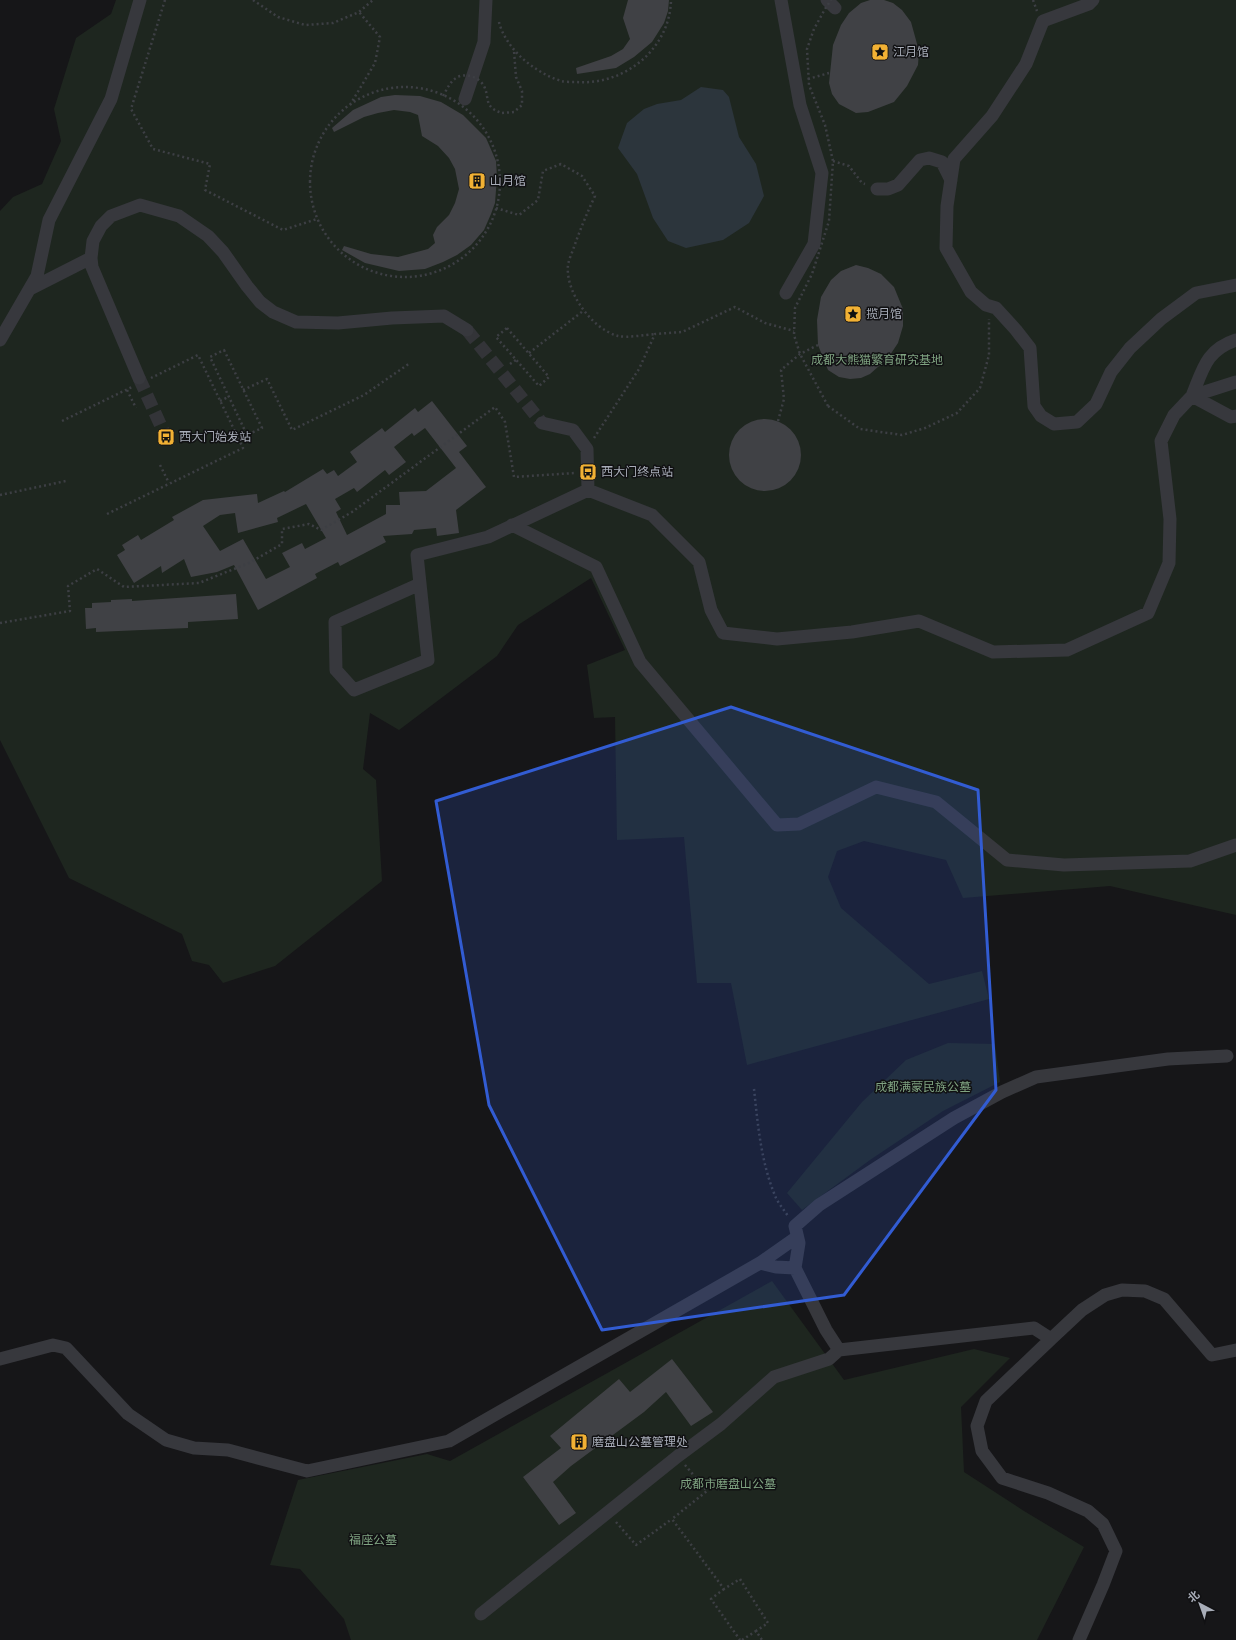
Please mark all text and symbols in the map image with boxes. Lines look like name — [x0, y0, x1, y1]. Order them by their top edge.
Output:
place icon: 江月馆 — [870, 42, 890, 62]
place label: 江月馆 — [893, 43, 929, 60]
building icon: 山月馆 — [467, 171, 487, 191]
place label: 山月馆 — [490, 172, 526, 189]
place icon: 揽月馆 — [843, 304, 863, 324]
place label: 揽月馆 — [866, 305, 902, 322]
park label: 成都大熊猫繁育研究基地 — [811, 351, 943, 368]
bus stop icon: 西大门始发站 — [156, 427, 176, 447]
place label: 西大门始发站 — [179, 428, 251, 445]
bus stop icon: 西大门终点站 — [578, 462, 598, 482]
place label: 西大门终点站 — [601, 463, 673, 480]
park label: 成都满蒙民族公墓 — [875, 1078, 971, 1095]
building icon: 磨盘山公墓管理处 — [569, 1432, 589, 1452]
place label: 磨盘山公墓管理处 — [592, 1433, 688, 1450]
park label: 成都市磨盘山公墓 — [680, 1475, 776, 1492]
park label: 福座公墓 — [349, 1531, 397, 1548]
north arrow — [1180, 1584, 1220, 1624]
text: 北 — [1184, 1587, 1203, 1606]

